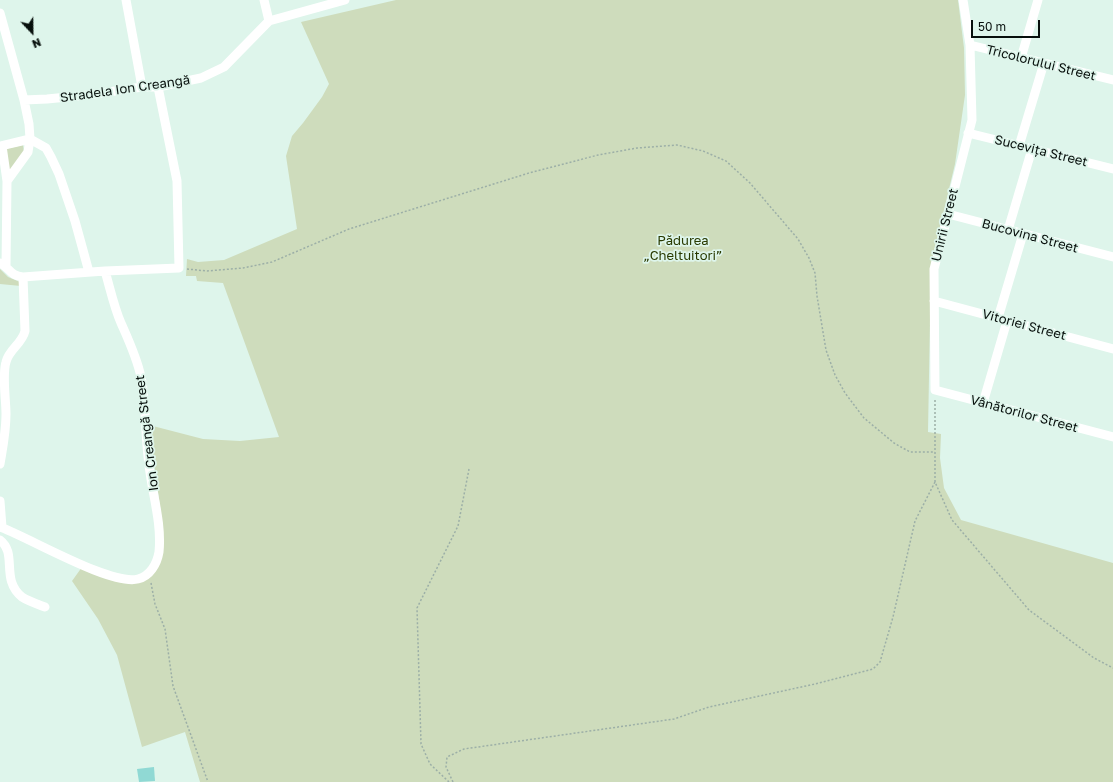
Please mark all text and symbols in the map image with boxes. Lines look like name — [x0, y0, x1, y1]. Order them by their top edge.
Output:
north arrow — [12, 12, 52, 52]
scale bar — [973, 12, 1042, 38]
text: 50 m — [978, 19, 1006, 34]
text: N — [30, 36, 43, 51]
street label: Tricolorului Street — [985, 42, 1097, 84]
street label: Stradela Ion Creangă — [59, 72, 191, 106]
street label: Sucevița Street — [993, 132, 1089, 170]
street label: Unirii Street — [928, 187, 962, 263]
street label: Bucovina Street — [980, 216, 1080, 256]
park label: Pădurea „Cheltuitori” — [644, 233, 722, 264]
street label: Vitoriei Street — [980, 306, 1068, 344]
street label: Ion Creangă Street — [132, 374, 162, 492]
street label: Vânătorilor Street — [968, 392, 1080, 436]

